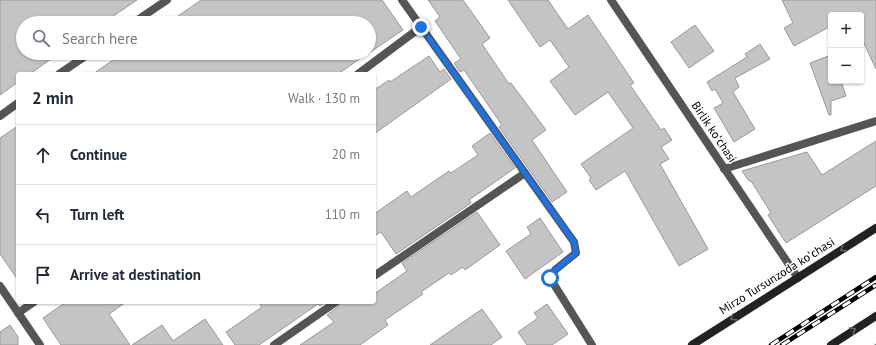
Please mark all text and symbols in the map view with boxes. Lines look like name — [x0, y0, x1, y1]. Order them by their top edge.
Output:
map controls — [828, 12, 864, 84]
button: + — [828, 12, 864, 48]
search box — [16, 16, 376, 60]
route end — [412, 18, 430, 36]
icon: search — [30, 27, 52, 49]
text: Search here — [62, 29, 138, 48]
button: − — [828, 48, 864, 84]
text: 2 min — [32, 87, 73, 109]
text: Walk · 130 m — [288, 90, 360, 107]
street label: Birlik koʻchasi — [688, 98, 740, 165]
icon: ahead — [32, 144, 54, 166]
text: Continue — [70, 145, 127, 164]
text: 20 m — [332, 146, 360, 163]
icon: left — [32, 204, 54, 226]
text: Turn left — [70, 205, 124, 224]
text: 110 m — [325, 206, 360, 223]
street label: Mirzo Tursunzoda koʻchasi — [716, 234, 837, 317]
one-way arrow — [840, 244, 847, 251]
icon: arrive — [32, 264, 54, 286]
text: Arrive at destination — [70, 265, 201, 284]
route start — [541, 269, 559, 287]
one-way arrow — [731, 314, 738, 321]
one-way arrow — [849, 328, 856, 335]

